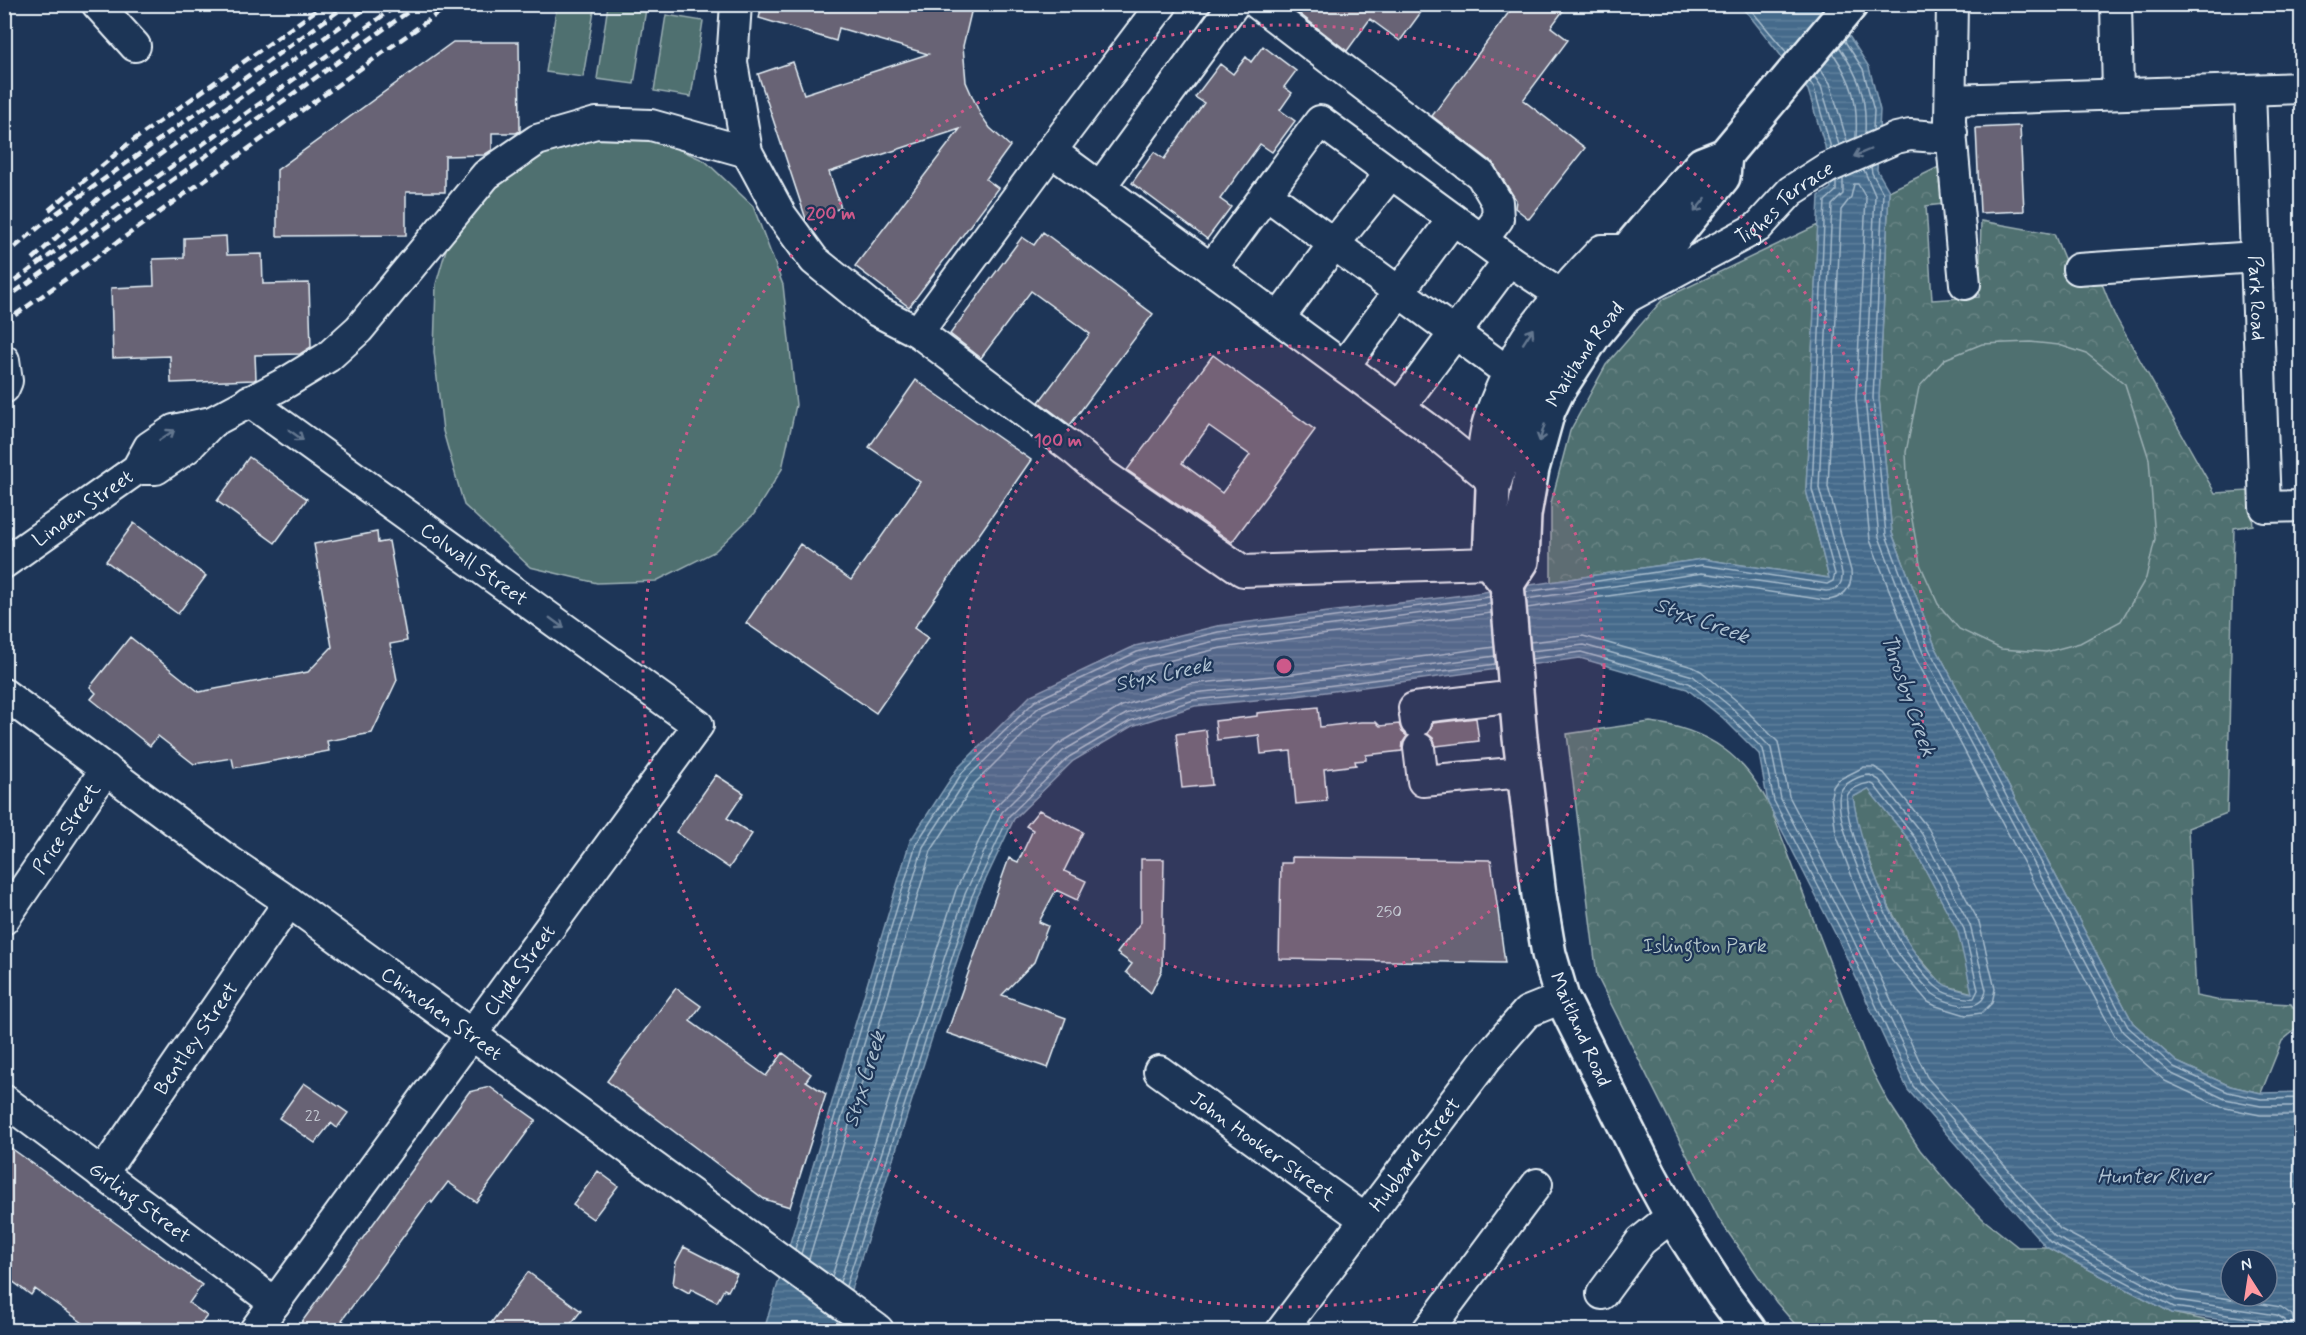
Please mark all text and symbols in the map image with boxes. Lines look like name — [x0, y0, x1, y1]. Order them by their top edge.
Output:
one-way arrow — [1853, 148, 1871, 159]
street label: Tighes Terrace — [1731, 155, 1838, 252]
one-way arrow — [1693, 197, 1707, 212]
text: 200 m — [806, 202, 856, 226]
street label: Park Road — [2241, 255, 2271, 341]
street label: Maitland Road — [1540, 296, 1631, 412]
one-way arrow — [1522, 329, 1534, 345]
one-way arrow — [1536, 423, 1547, 442]
one-way arrow — [158, 429, 175, 441]
one-way arrow — [288, 429, 304, 442]
text: 100 m — [1034, 429, 1082, 453]
street label: Linden Street — [28, 464, 139, 554]
street label: Colwall Street — [414, 517, 533, 613]
water label: Styx Creek — [1651, 591, 1754, 651]
one-way arrow — [548, 617, 564, 629]
water label: Throsby Creek — [1874, 630, 1942, 760]
water label: Styx Creek — [1112, 651, 1215, 699]
centre of rings — [1274, 656, 1294, 676]
street label: Price Street — [27, 778, 108, 880]
house number: 250 — [1376, 902, 1402, 923]
street label: Clyde Street — [478, 920, 562, 1022]
park label: Islington Park — [1643, 933, 1767, 962]
street label: Chinchen Street — [375, 961, 507, 1068]
street label: Maitland Road — [1542, 968, 1617, 1091]
street label: Bentley Street — [148, 977, 245, 1101]
water label: Styx Creek — [837, 1027, 893, 1130]
street label: John Hooker Street — [1184, 1086, 1340, 1208]
street label: Hubbard Street — [1364, 1093, 1468, 1218]
house number: 22 — [305, 1106, 321, 1127]
street label: Girling Street — [83, 1156, 196, 1250]
water label: Hunter River — [2097, 1163, 2213, 1191]
north arrow — [2219, 1248, 2279, 1308]
text: N — [2239, 1253, 2254, 1276]

